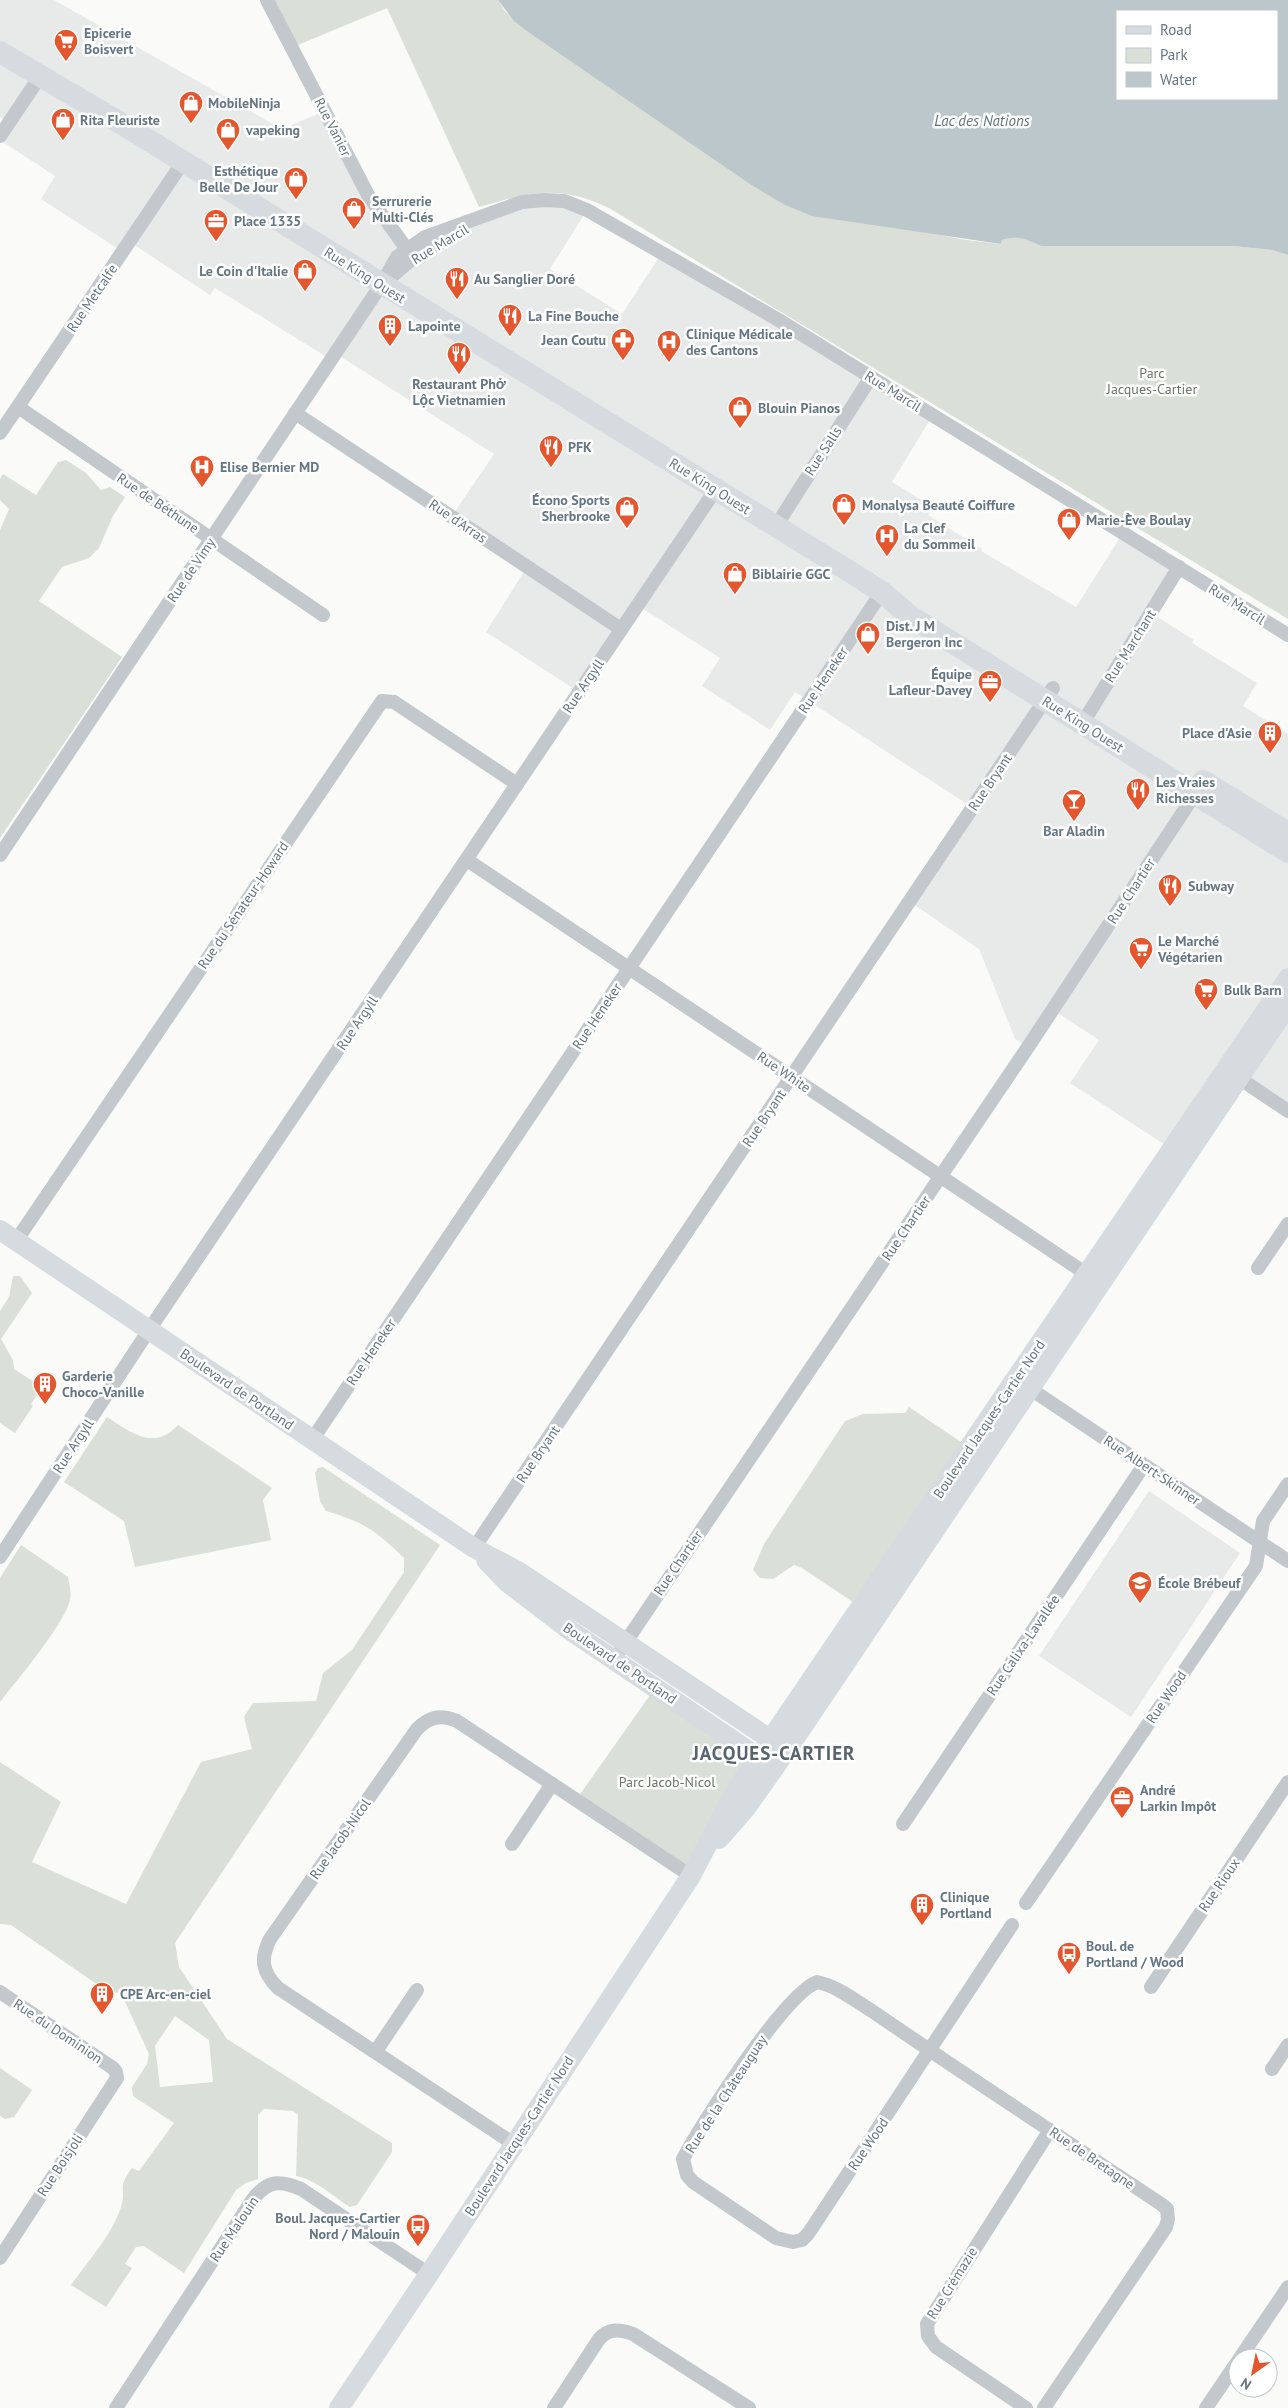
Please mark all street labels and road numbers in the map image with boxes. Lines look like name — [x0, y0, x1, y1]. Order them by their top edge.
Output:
street label: Rue Vanier — [311, 95, 356, 160]
street label: Rue Marcil — [408, 220, 472, 268]
street label: Rue King Ouest — [321, 243, 409, 307]
street label: Rue Metcalfe — [63, 261, 121, 335]
street label: Rue Marcil — [861, 367, 925, 415]
street label: Rue Salls — [800, 423, 846, 479]
street label: Rue King Ouest — [666, 454, 754, 518]
street label: Rue de Béthune — [114, 469, 202, 537]
street label: Rue d'Arras — [426, 495, 490, 547]
street label: Rue de Vimy — [163, 534, 219, 606]
street label: Rue Marcil — [1205, 580, 1269, 628]
street label: Rue Marchant — [1100, 606, 1160, 686]
street label: Rue Heneker — [794, 643, 852, 717]
street label: Rue Argyll — [558, 656, 608, 716]
street label: Rue King Ouest — [1039, 692, 1127, 756]
street label: Rue Bryant — [964, 750, 1016, 814]
street label: Rue du Sénateur-Howard — [194, 838, 292, 972]
street label: Rue Chartier — [1103, 855, 1159, 927]
street label: Rue Heneker — [568, 979, 626, 1053]
street label: Rue Argyll — [332, 993, 382, 1053]
street label: Rue White — [754, 1047, 814, 1097]
street label: Rue Bryant — [738, 1086, 790, 1150]
street label: Rue Chartier — [878, 1192, 934, 1264]
street label: Rue Heneker — [342, 1315, 400, 1389]
street label: Boulevard Jacques-Cartier Nord — [929, 1336, 1049, 1502]
street label: Boulevard de Portland — [177, 1344, 297, 1434]
street label: Rue Argyll — [49, 1415, 97, 1477]
street label: Rue Bryant — [512, 1422, 564, 1486]
street label: Rue Albert-Skinner — [1100, 1431, 1204, 1509]
street label: Rue Chartier — [650, 1527, 706, 1599]
street label: Rue Calixa-Lavallée — [982, 1591, 1064, 1699]
street label: Boulevard de Portland — [560, 1618, 680, 1708]
street label: Rue Wood — [1142, 1667, 1190, 1727]
street label: Rue Jacob-Nicol — [306, 1795, 374, 1883]
street label: Rue Rioux — [1195, 1855, 1243, 1915]
street label: Rue du Dominion — [10, 1995, 106, 2067]
street label: Rue de la Châteauguay — [681, 2031, 771, 2156]
street label: Boulevard Jacques-Cartier Nord — [460, 2053, 578, 2219]
street label: Rue Wood — [844, 2114, 892, 2174]
street label: Rue de Bretagne — [1046, 2123, 1138, 2193]
street label: Rue Boisjoli — [33, 2130, 87, 2200]
street label: Rue Malouin — [206, 2193, 262, 2265]
street label: Rue Crémazie — [923, 2244, 981, 2322]

